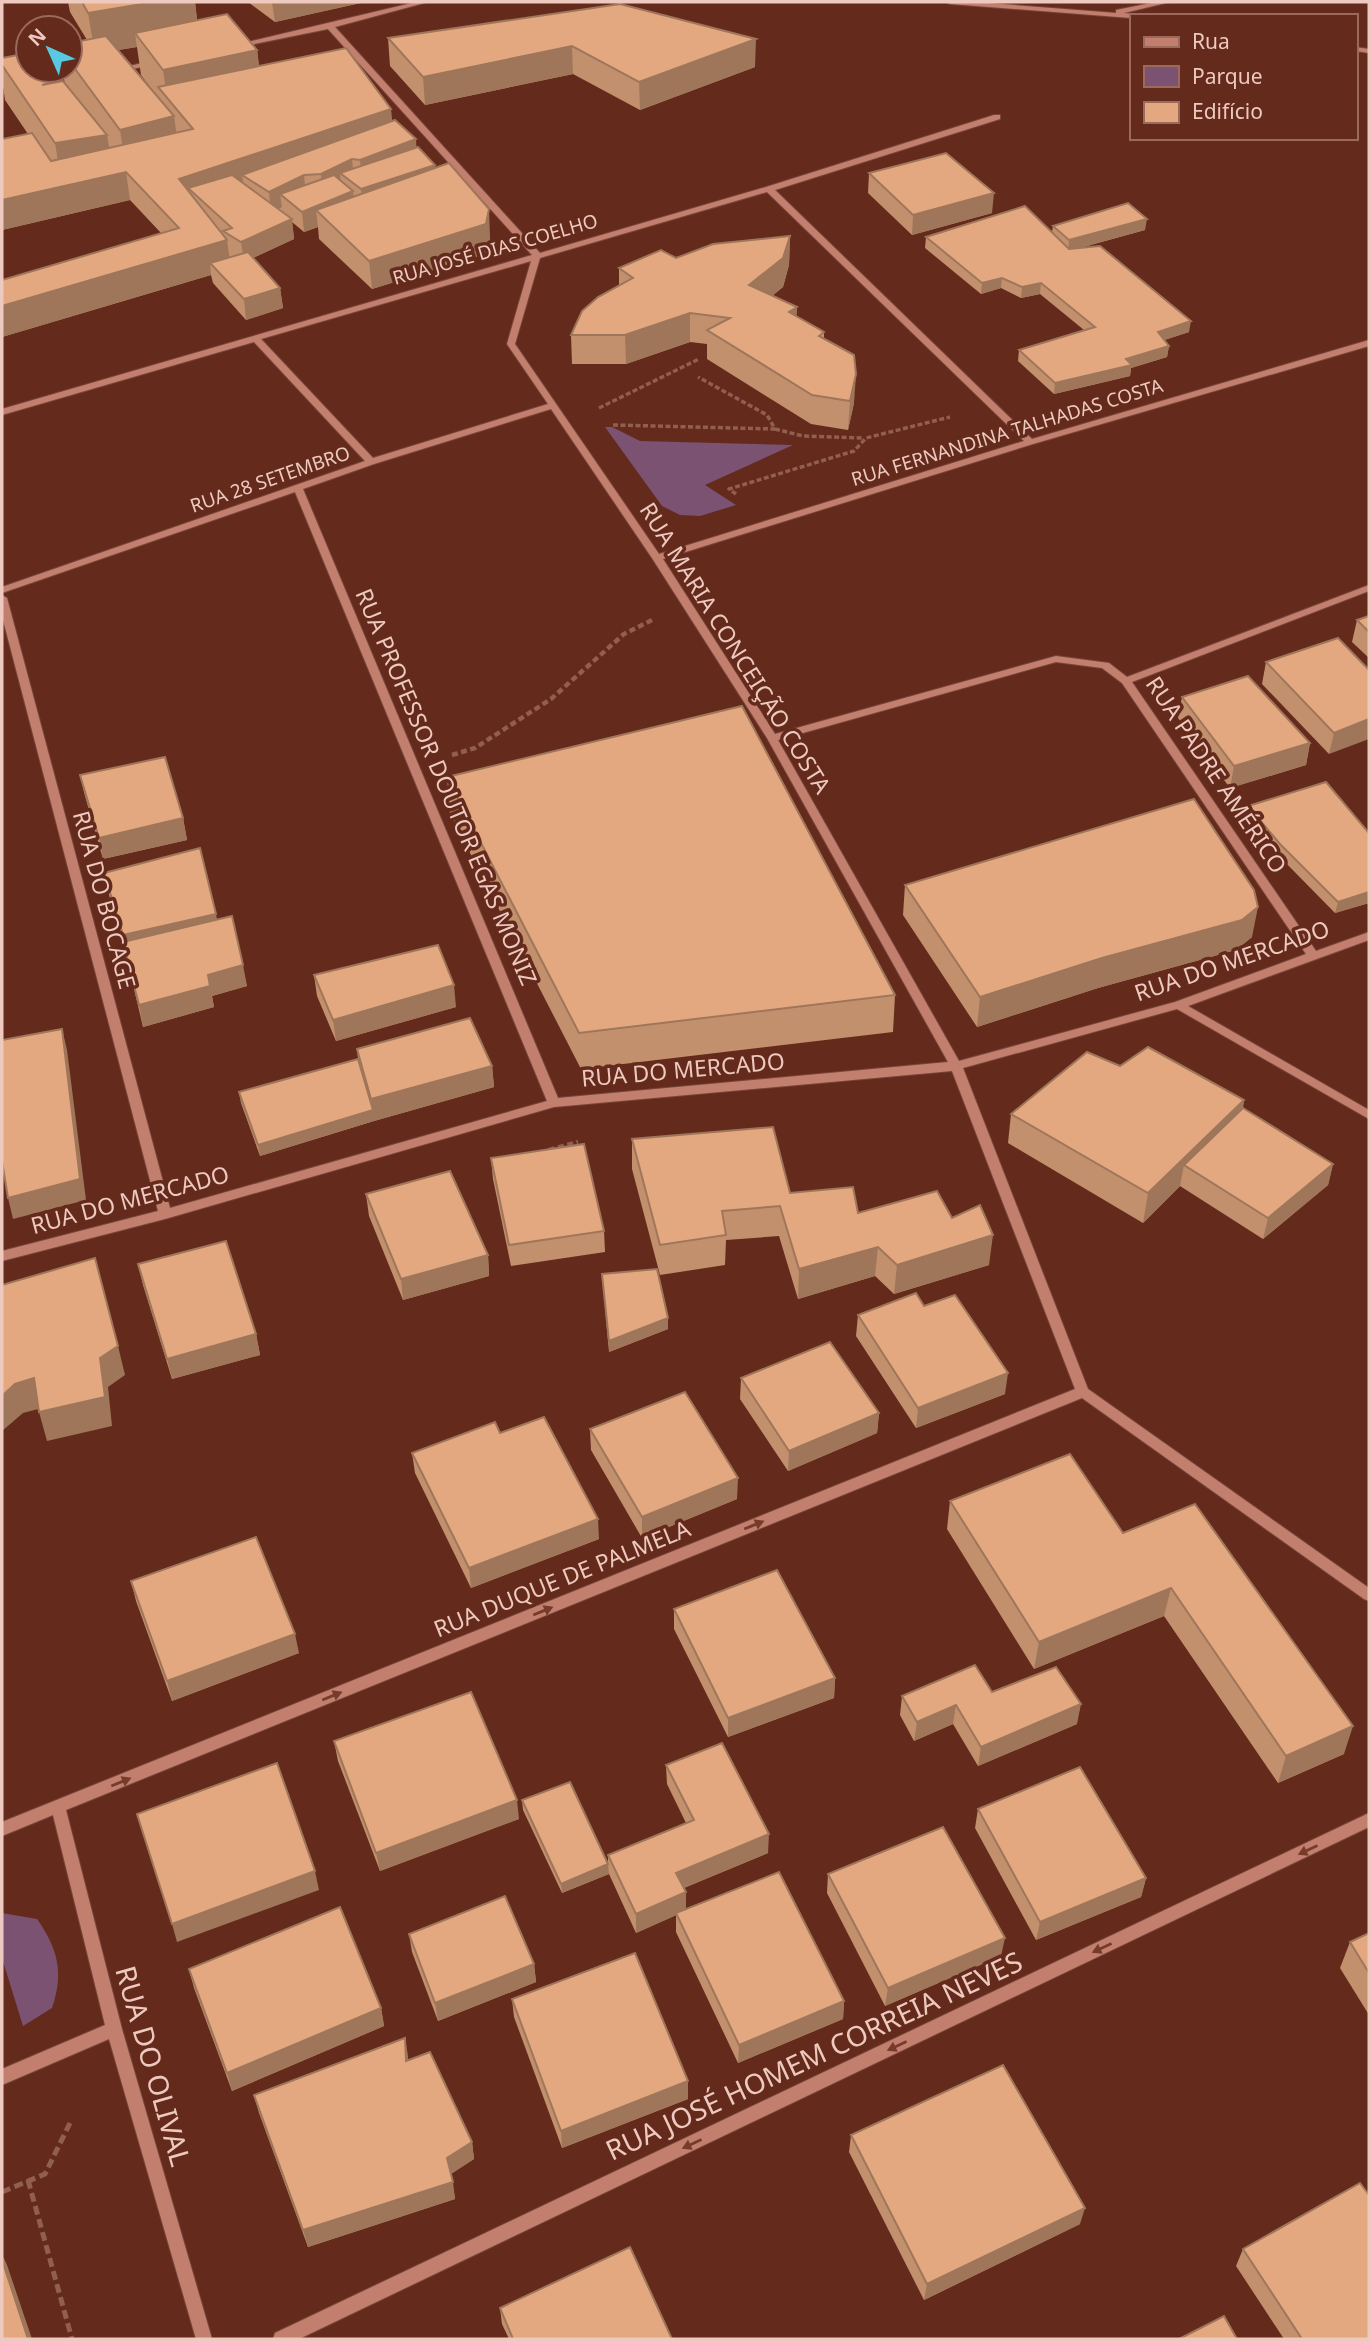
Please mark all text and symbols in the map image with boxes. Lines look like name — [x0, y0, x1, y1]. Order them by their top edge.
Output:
north arrow — [14, 14, 84, 84]
legend — [1130, 14, 1357, 140]
text: N — [22, 22, 52, 52]
text: Rua — [1192, 27, 1230, 55]
text: Parque — [1192, 62, 1262, 90]
text: Edifício — [1192, 97, 1263, 125]
street label: RUA JOSÉ DIAS COELHO — [389, 207, 601, 291]
street label: RUA FERNANDINA TALHADAS COSTA — [848, 372, 1167, 492]
street label: RUA 28 SETEMBRO — [187, 439, 353, 519]
street label: RUA MARIA CONCEIÇÃO COSTA — [633, 496, 839, 799]
street label: RUA PROFESSOR DOUTOR EGAS MONIZ — [349, 583, 545, 990]
street label: RUA PADRE AMÉRICO — [1139, 670, 1295, 879]
street label: RUA DO BOCAGE — [66, 807, 144, 993]
street label: RUA DO MERCADO — [1130, 912, 1333, 1008]
street label: RUA DO MERCADO — [580, 1044, 786, 1094]
street label: RUA DO MERCADO — [27, 1157, 233, 1241]
street label: RUA DUQUE DE PALMELA — [429, 1512, 695, 1644]
one-way arrow — [744, 1520, 765, 1531]
one-way arrow — [533, 1605, 554, 1616]
one-way arrow — [322, 1691, 343, 1702]
one-way arrow — [111, 1776, 132, 1787]
one-way arrow — [1298, 1844, 1318, 1856]
street label: RUA JOSÉ HOMEM CORREIA NEVES — [599, 1942, 1028, 2169]
one-way arrow — [1092, 1942, 1112, 1953]
street label: RUA DO OLIVAL — [107, 1961, 201, 2170]
one-way arrow — [887, 2040, 907, 2051]
one-way arrow — [682, 2138, 702, 2149]

